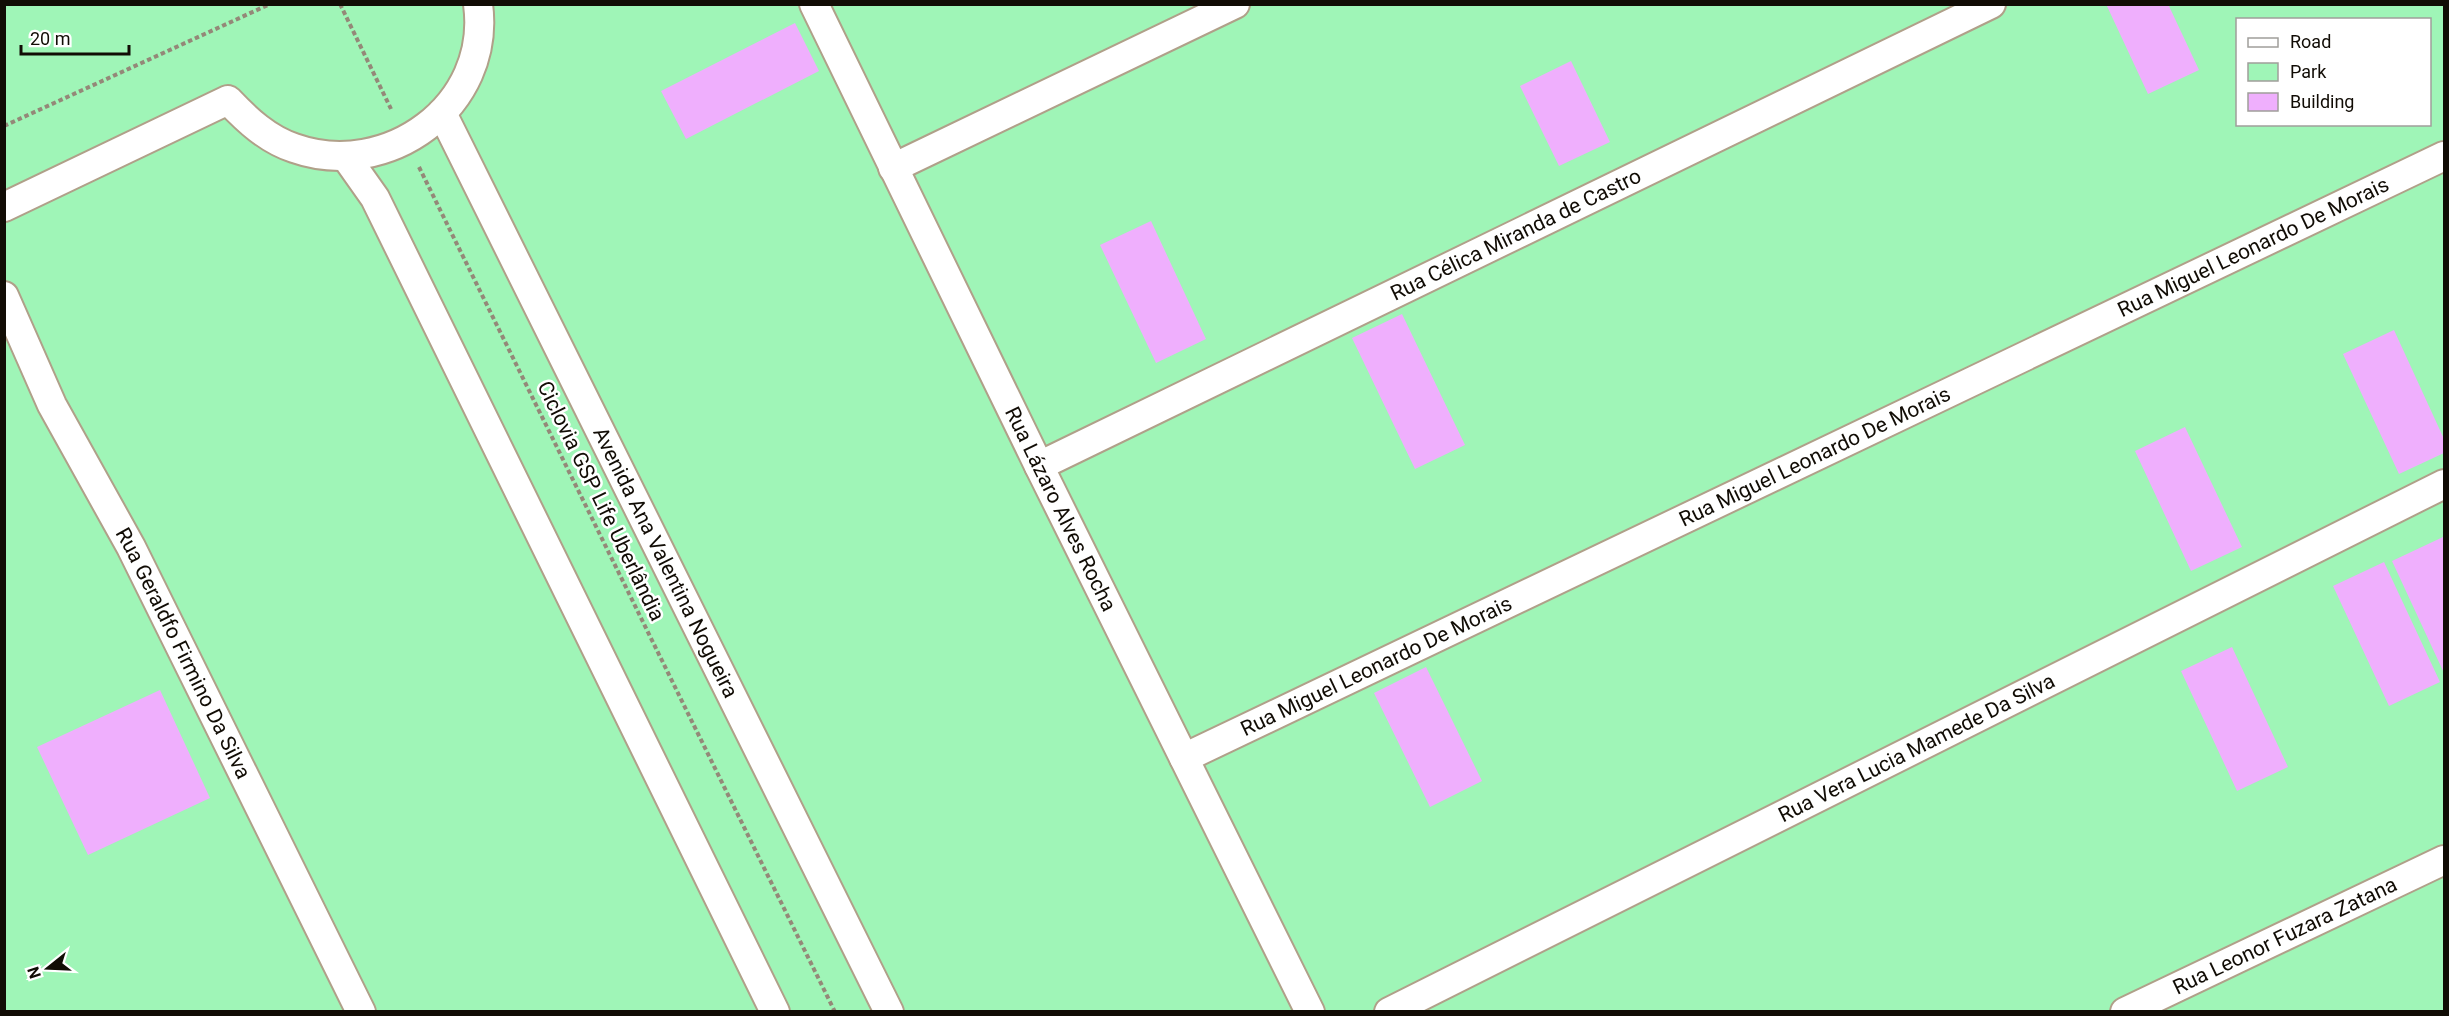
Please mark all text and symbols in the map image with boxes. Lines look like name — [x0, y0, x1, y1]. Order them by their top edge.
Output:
scale bar — [21, 18, 129, 56]
legend — [2236, 18, 2431, 126]
text: 20 m — [30, 28, 70, 49]
text: Road — [2290, 31, 2331, 52]
text: Park — [2290, 61, 2327, 82]
text: Building — [2290, 91, 2354, 112]
street label: Rua Célica Miranda de Castro — [1387, 164, 1645, 306]
street label: Rua Miguel Leonardo De Morais — [2114, 172, 2393, 322]
street label: Ciclovia GSP Life Uberlândia — [532, 377, 670, 625]
street label: Rua Miguel Leonardo De Morais — [1675, 382, 1954, 532]
street label: Rua Lázaro Alves Rocha — [1000, 403, 1121, 615]
street label: Avenida Ana Valentina Nogueira — [588, 423, 743, 702]
street label: Rua Geraldfo Firmino Da Silva — [111, 524, 256, 783]
street label: Rua Miguel Leonardo De Morais — [1237, 591, 1516, 741]
street label: Rua Vera Lucia Mamede Da Silva — [1774, 669, 2059, 827]
street label: Rua Leonor Fuzara Zatana — [2169, 872, 2401, 999]
north arrow — [18, 938, 78, 998]
text: N — [23, 964, 45, 981]

